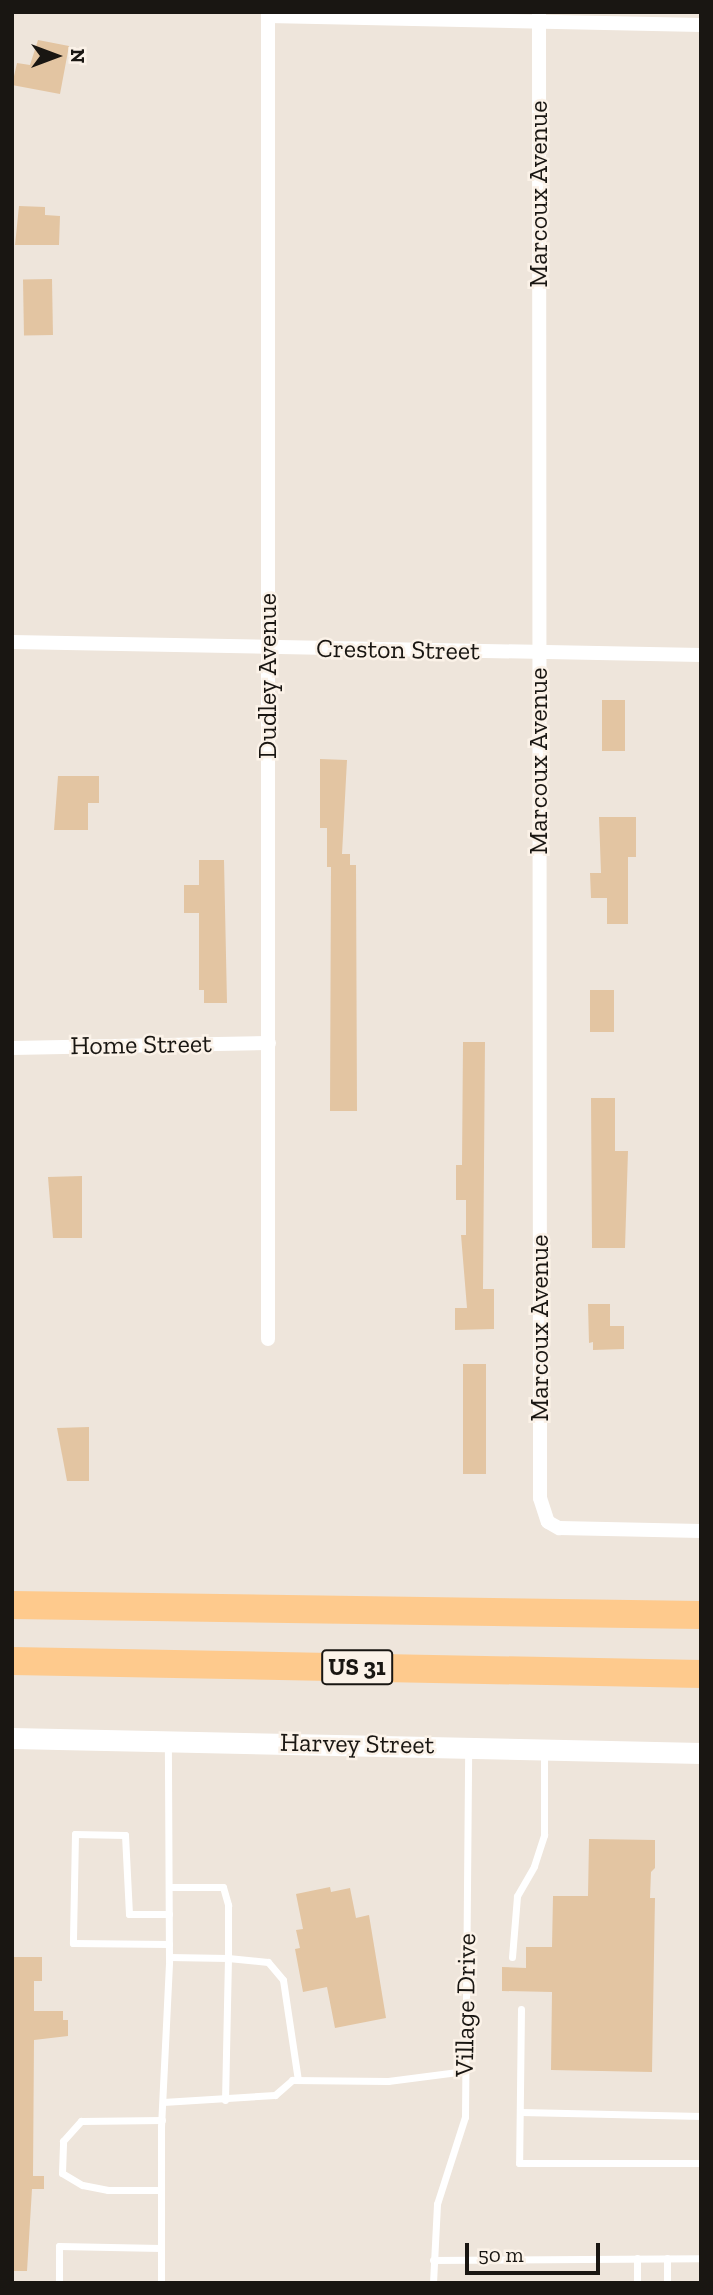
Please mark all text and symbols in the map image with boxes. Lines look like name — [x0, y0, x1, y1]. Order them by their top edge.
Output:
north arrow — [21, 21, 91, 91]
text: N — [66, 49, 89, 63]
street label: Marcoux Avenue — [523, 100, 555, 288]
street label: Dudley Avenue — [252, 592, 284, 760]
street label: Creston Street — [316, 633, 480, 667]
street label: Marcoux Avenue — [523, 667, 555, 855]
street label: Home Street — [70, 1028, 212, 1062]
street label: Marcoux Avenue — [524, 1234, 556, 1422]
road number: US 31 — [320, 1646, 394, 1688]
street label: Harvey Street — [279, 1727, 435, 1761]
street label: Village Drive — [449, 1933, 483, 2077]
scale bar — [468, 2228, 603, 2272]
text: 50 m — [478, 2242, 524, 2267]

